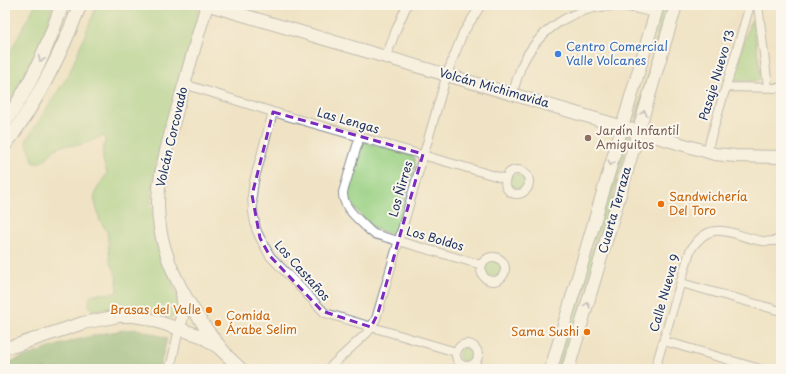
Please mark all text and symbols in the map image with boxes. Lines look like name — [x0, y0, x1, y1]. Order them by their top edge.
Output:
street label: Pasaje Nuevo 13 — [694, 27, 738, 122]
place label: Centro Comercial Valle Volcanes — [566, 37, 668, 69]
marker: Centro Comercial Valle Volcanes — [553, 49, 563, 59]
one-way arrow — [38, 55, 46, 62]
street label: Volcán Michimavida — [437, 63, 552, 111]
street label: Volcán Corcovado — [151, 84, 191, 189]
street label: Las Lengas — [315, 103, 382, 138]
one-way arrow — [639, 110, 648, 117]
place label: Jardín Infantil Amiguitos — [596, 121, 679, 153]
marker: Jardín Infantil Amiguitos — [583, 133, 593, 143]
street label: Los Ñirres — [383, 158, 417, 219]
one-way arrow — [607, 160, 616, 167]
street label: Cuarta Terraza — [593, 164, 635, 255]
place label: Sandwichería Del Toro — [669, 187, 748, 219]
marker: Sandwichería Del Toro — [656, 199, 666, 209]
street label: Los Boldos — [404, 221, 467, 255]
street label: Los Castaños — [271, 236, 335, 305]
street label: Calle Nueva 9 — [644, 252, 684, 334]
place label: Brasas del Valle — [109, 300, 201, 318]
one-way arrow — [582, 301, 591, 308]
marker: Brasas del Valle — [204, 305, 214, 315]
place label: Comida Árabe Selim — [226, 306, 297, 338]
marker: Comida Árabe Selim — [213, 318, 223, 328]
place label: Sama Sushi — [511, 322, 579, 340]
marker: Sama Sushi — [582, 327, 592, 337]

